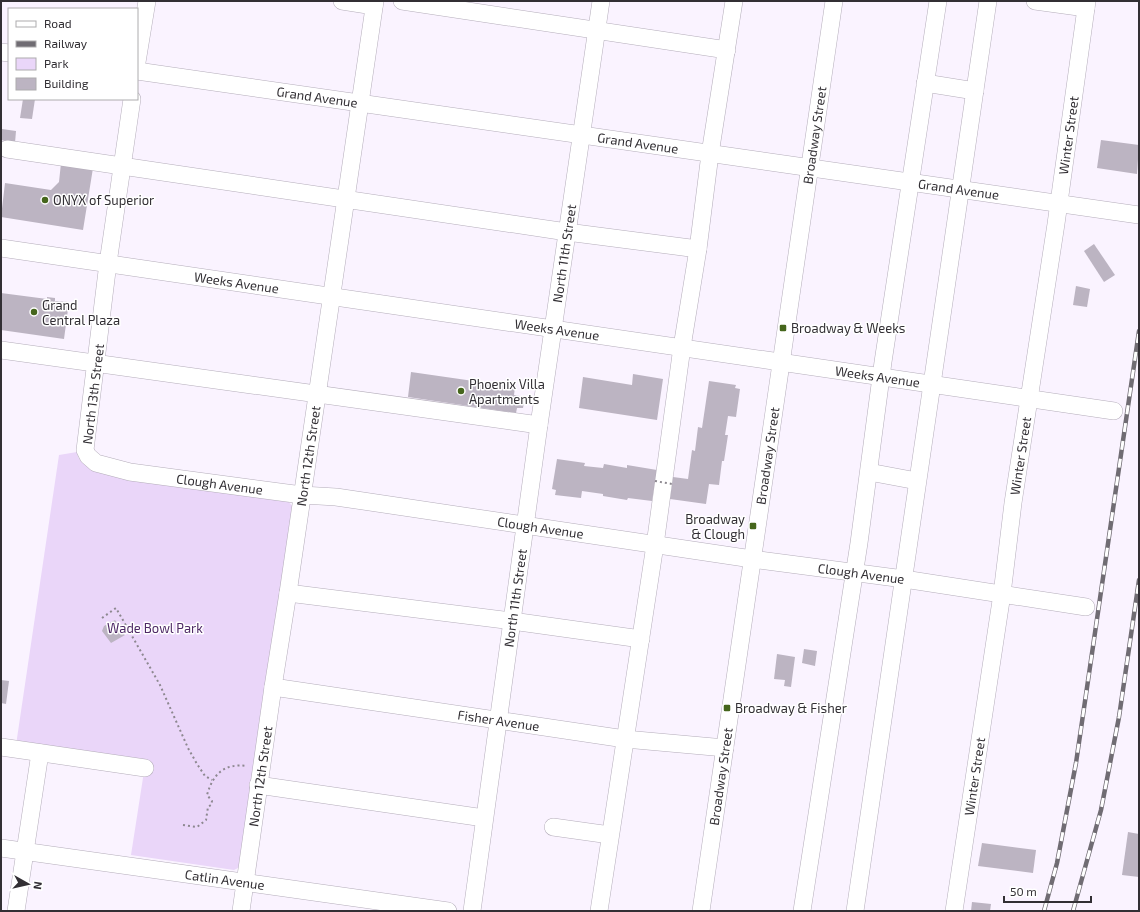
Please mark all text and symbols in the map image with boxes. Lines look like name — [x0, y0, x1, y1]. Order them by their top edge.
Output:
legend — [8, 8, 138, 100]
text: Road — [44, 16, 72, 30]
text: Railway — [44, 36, 88, 50]
text: Park — [44, 56, 69, 70]
text: Building — [44, 76, 89, 90]
street label: Grand Avenue — [276, 83, 359, 111]
street label: Broadway Street — [799, 85, 829, 185]
street label: Winter Street — [1055, 95, 1082, 176]
street label: Grand Avenue — [596, 129, 679, 157]
street label: Grand Avenue — [917, 175, 1000, 203]
place label: ONYX of Superior — [53, 192, 154, 208]
marker: ONYX of Superior — [40, 195, 50, 205]
street label: North 11th Street — [549, 203, 579, 304]
street label: Weeks Avenue — [193, 268, 280, 297]
place label: Grand Central Plaza — [42, 297, 120, 328]
marker: Grand Central Plaza — [29, 307, 39, 317]
street label: Weeks Avenue — [514, 315, 601, 344]
place label: Broadway & Weeks — [791, 320, 905, 336]
marker: Broadway & Weeks — [778, 323, 788, 333]
street label: North 13th Street — [79, 343, 107, 445]
street label: Weeks Avenue — [834, 362, 921, 390]
place label: Phoenix Villa Apartments — [469, 376, 545, 407]
marker: Phoenix Villa Apartments — [456, 386, 466, 396]
street label: North 12th Street — [293, 405, 323, 507]
street label: Broadway Street — [752, 406, 783, 506]
street label: Winter Street — [1006, 415, 1034, 496]
street label: Clough Avenue — [175, 470, 264, 498]
place label: Broadway & Clough — [685, 511, 745, 542]
street label: Clough Avenue — [496, 513, 585, 542]
marker: Broadway & Clough — [748, 521, 758, 531]
street label: North 11th Street — [500, 548, 530, 648]
street label: Clough Avenue — [817, 560, 905, 587]
park label: Wade Bowl Park — [107, 620, 203, 636]
place label: Broadway & Fisher — [735, 700, 847, 716]
marker: Broadway & Fisher — [722, 703, 732, 713]
street label: Fisher Avenue — [457, 706, 541, 734]
street label: North 12th Street — [245, 725, 275, 828]
street label: Broadway Street — [706, 726, 736, 826]
street label: Winter Street — [961, 736, 988, 817]
north arrow — [8, 864, 48, 904]
street label: Catlin Avenue — [184, 866, 266, 893]
scale bar — [1004, 878, 1091, 904]
text: N — [31, 881, 45, 890]
text: 50 m — [1010, 884, 1037, 898]

